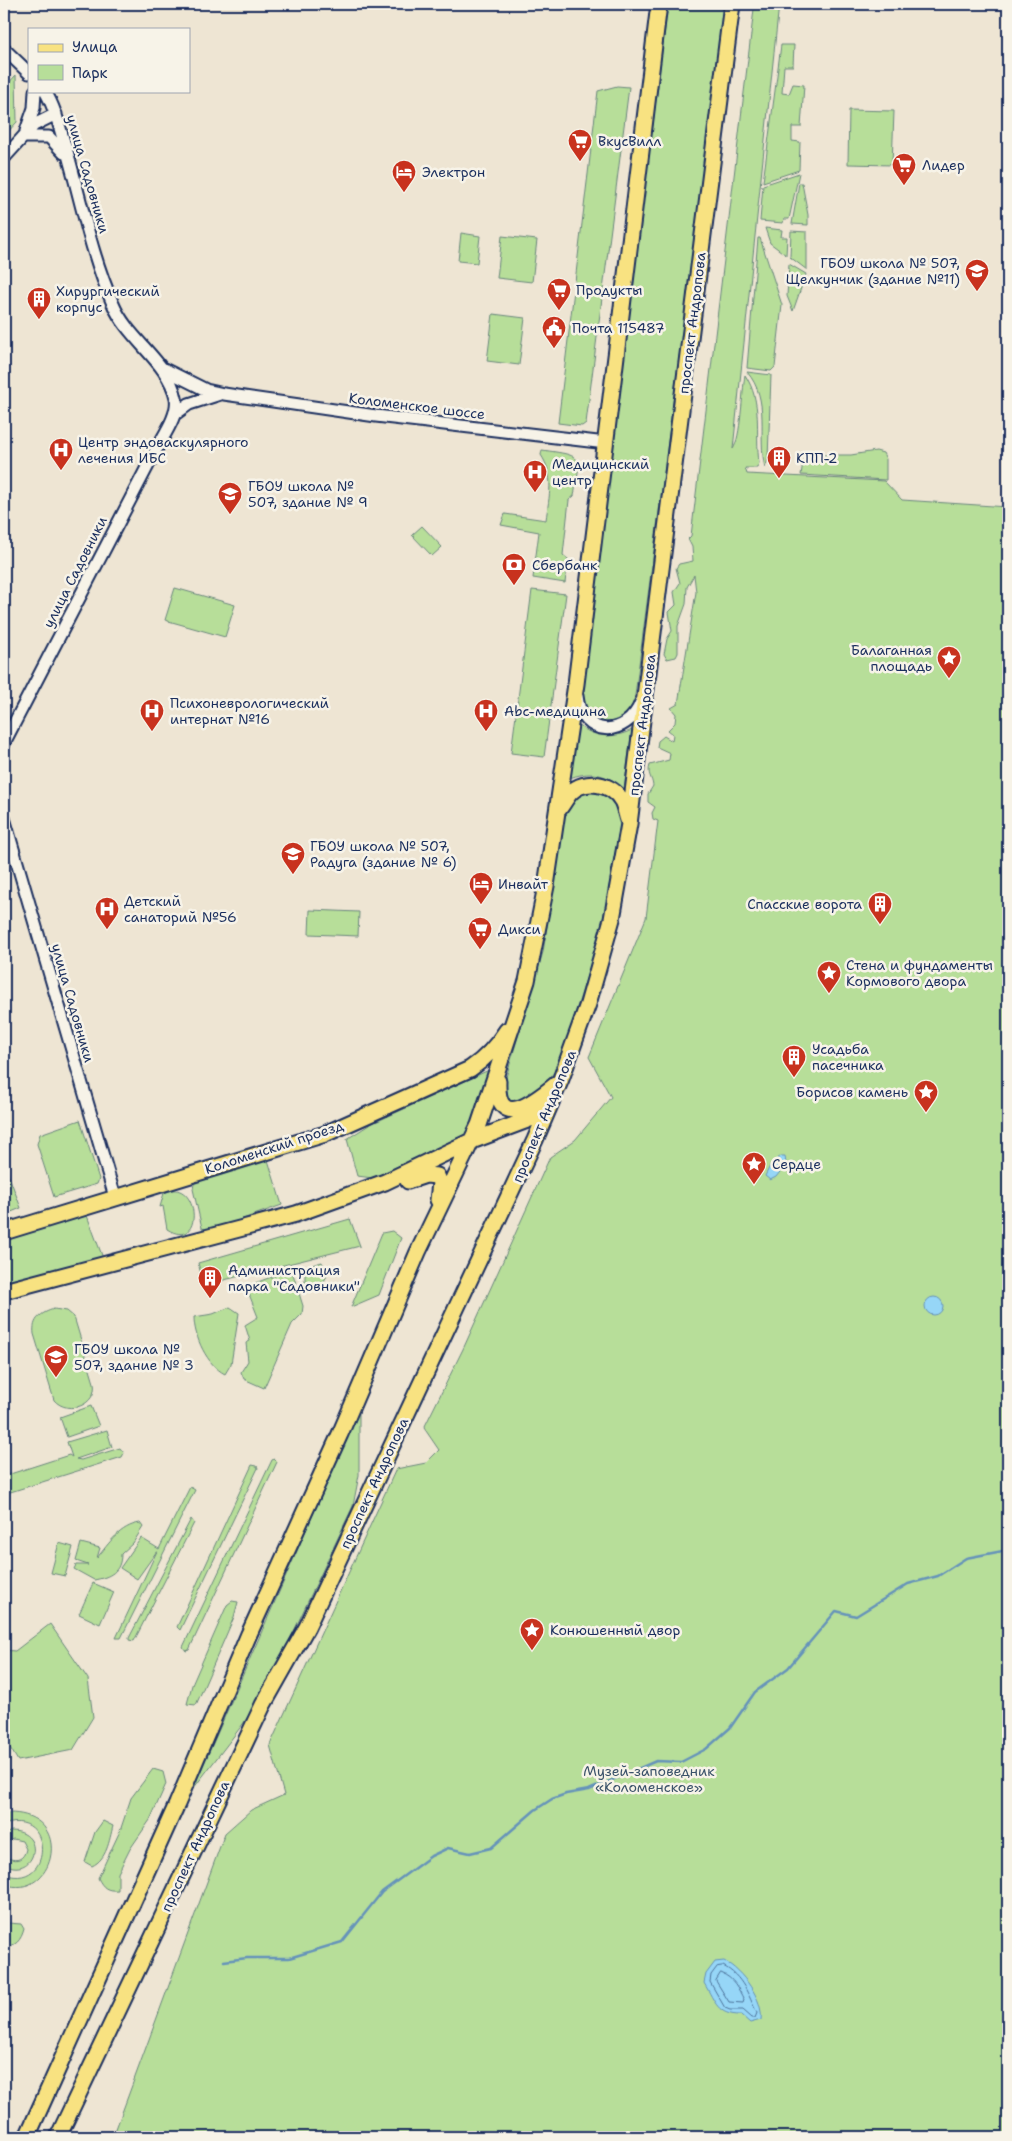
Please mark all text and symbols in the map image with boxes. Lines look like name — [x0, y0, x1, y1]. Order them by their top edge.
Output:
legend — [28, 28, 190, 92]
text: Улица — [72, 37, 118, 57]
text: Парк — [72, 63, 108, 83]
street label: улица Садовники — [62, 113, 114, 235]
supermarket icon: ВкусВилл — [567, 128, 593, 162]
place label: ВкусВилл — [598, 132, 661, 150]
supermarket icon: Лидер — [891, 152, 917, 186]
place label: Лидер — [922, 156, 965, 174]
hotel icon: Электрон — [391, 159, 417, 193]
place label: Электрон — [422, 163, 485, 181]
street label: проспект Андропова — [674, 251, 710, 395]
place label: ГБОУ школа № 507, Щелкунчик (здание №11) — [786, 254, 960, 288]
school or university icon: ГБОУ школа № 507, Щелкунчик (здание №11) — [964, 258, 990, 292]
supermarket icon: Продукты — [546, 277, 572, 311]
place label: Продукты — [576, 281, 643, 299]
place label: Хирургический корпус — [56, 282, 160, 316]
building icon: Хирургический корпус — [26, 286, 52, 320]
public building icon: Почта 115487 — [541, 315, 567, 349]
place label: Почта 115487 — [572, 319, 665, 337]
street label: Коломенское шоссе — [348, 389, 486, 423]
place label: Центр эндоваскулярного лечения ИБС — [78, 433, 249, 467]
hospital icon: Центр эндоваскулярного лечения ИБС — [48, 437, 74, 471]
building icon: КПП-2 — [766, 445, 792, 479]
place label: КПП-2 — [796, 449, 838, 467]
place label: Медицинский центр — [552, 455, 649, 489]
hospital icon: Медицинский центр — [522, 459, 548, 493]
place label: ГБОУ школа № 507, здание № 9 — [248, 477, 368, 511]
school or university icon: ГБОУ школа № 507, здание № 9 — [217, 481, 243, 515]
street label: улица Садовники — [39, 513, 111, 631]
bank icon: Сбербанк — [501, 552, 527, 586]
place label: Сбербанк — [532, 556, 598, 574]
place label: Балаганная площадь — [851, 641, 932, 675]
place icon: Балаганная площадь — [936, 645, 962, 679]
street label: проспект Андропова — [624, 653, 660, 797]
place label: Психоневрологический интернат №16 — [170, 694, 329, 728]
hospital icon: Психоневрологический интернат №16 — [139, 698, 165, 732]
hospital icon: Abc-медицина — [473, 698, 499, 732]
place label: Abc-медицина — [504, 702, 606, 720]
place label: ГБОУ школа № 507, Радуга (здание № 6) — [310, 837, 457, 871]
school or university icon: ГБОУ школа № 507, Радуга (здание № 6) — [280, 841, 306, 875]
hotel icon: Инвайт — [468, 871, 494, 905]
place label: Инвайт — [498, 875, 549, 893]
building icon: Спасские ворота — [867, 891, 893, 925]
place label: Детский санаторий №56 — [124, 892, 237, 926]
place label: Спасские ворота — [747, 895, 862, 913]
hospital icon: Детский санаторий №56 — [94, 896, 120, 930]
supermarket icon: Дикси — [467, 916, 493, 950]
place label: Дикси — [498, 920, 541, 938]
street label: улица Садовники — [47, 942, 99, 1064]
place label: Стена и фундаменты Кормового двора — [846, 956, 993, 990]
place icon: Стена и фундаменты Кормового двора — [816, 960, 842, 994]
place label: Усадьба пасечника — [812, 1040, 884, 1074]
building icon: Усадьба пасечника — [781, 1044, 807, 1078]
street label: проспект Андропова — [508, 1047, 580, 1185]
place icon: Борисов камень — [913, 1079, 939, 1113]
place label: Борисов камень — [796, 1083, 908, 1101]
street label: Коломенский проезд — [202, 1116, 346, 1178]
place icon: Сердце — [741, 1151, 767, 1185]
place label: Сердце — [772, 1155, 821, 1173]
place label: Администрация парка "Садовники" — [228, 1261, 360, 1295]
building icon: Администрация парка "Садовники" — [197, 1265, 223, 1299]
place label: ГБОУ школа № 507, здание № 3 — [74, 1340, 194, 1374]
school or university icon: ГБОУ школа № 507, здание № 3 — [43, 1344, 69, 1378]
street label: проспект Андропова — [336, 1414, 412, 1551]
place icon: Конюшенный двор — [519, 1617, 545, 1651]
place label: Конюшенный двор — [550, 1621, 680, 1639]
park label: Музей-заповедник «Коломенское» — [583, 1762, 715, 1796]
street label: проспект Андропова — [157, 1777, 233, 1914]

